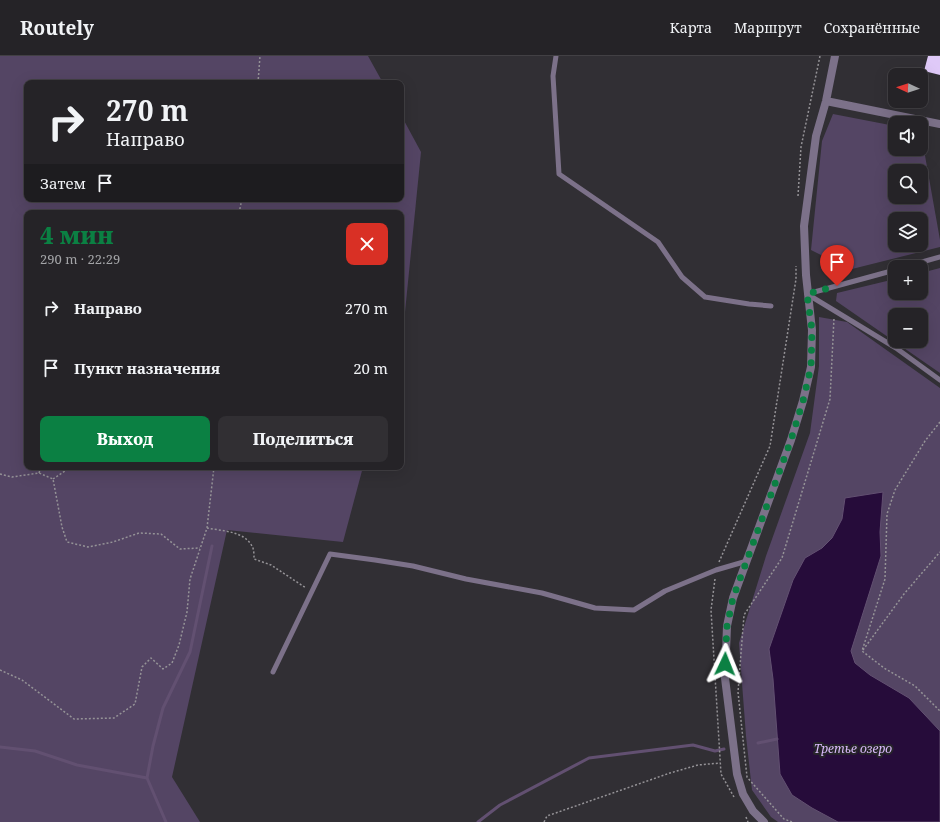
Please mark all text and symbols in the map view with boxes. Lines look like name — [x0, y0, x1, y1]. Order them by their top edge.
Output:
text: Routely — [20, 15, 94, 41]
text: Карта — [670, 18, 712, 37]
text: Маршрут — [734, 18, 802, 37]
text: Сохранённые — [824, 18, 920, 37]
north arrow — [888, 68, 928, 108]
map controls — [888, 68, 928, 348]
text: 270 m — [106, 91, 188, 129]
icon: right — [40, 96, 92, 148]
button: sound — [888, 116, 928, 156]
text: Направо — [106, 127, 185, 151]
button: search — [888, 164, 928, 204]
icon: arrive — [94, 172, 116, 194]
text: Затем — [40, 173, 86, 193]
button: layers — [888, 212, 928, 252]
text: 4 мин — [40, 218, 114, 251]
button: close — [346, 223, 388, 265]
pin — [820, 245, 854, 286]
text: 290 m · 22:29 — [40, 250, 120, 268]
icon: arrive — [826, 251, 848, 273]
button: + — [888, 260, 928, 300]
icon: right — [40, 297, 62, 319]
text: Направо — [74, 298, 142, 318]
text: 270 m — [345, 298, 388, 318]
button: − — [888, 308, 928, 348]
icon: arrive — [40, 357, 62, 379]
text: Пункт назначения — [74, 358, 220, 378]
text: 20 m — [353, 358, 388, 378]
button: Выход — [40, 416, 210, 462]
button: Поделиться — [218, 416, 388, 462]
position arrow — [704, 643, 746, 685]
water label: Третье озеро — [814, 740, 892, 757]

